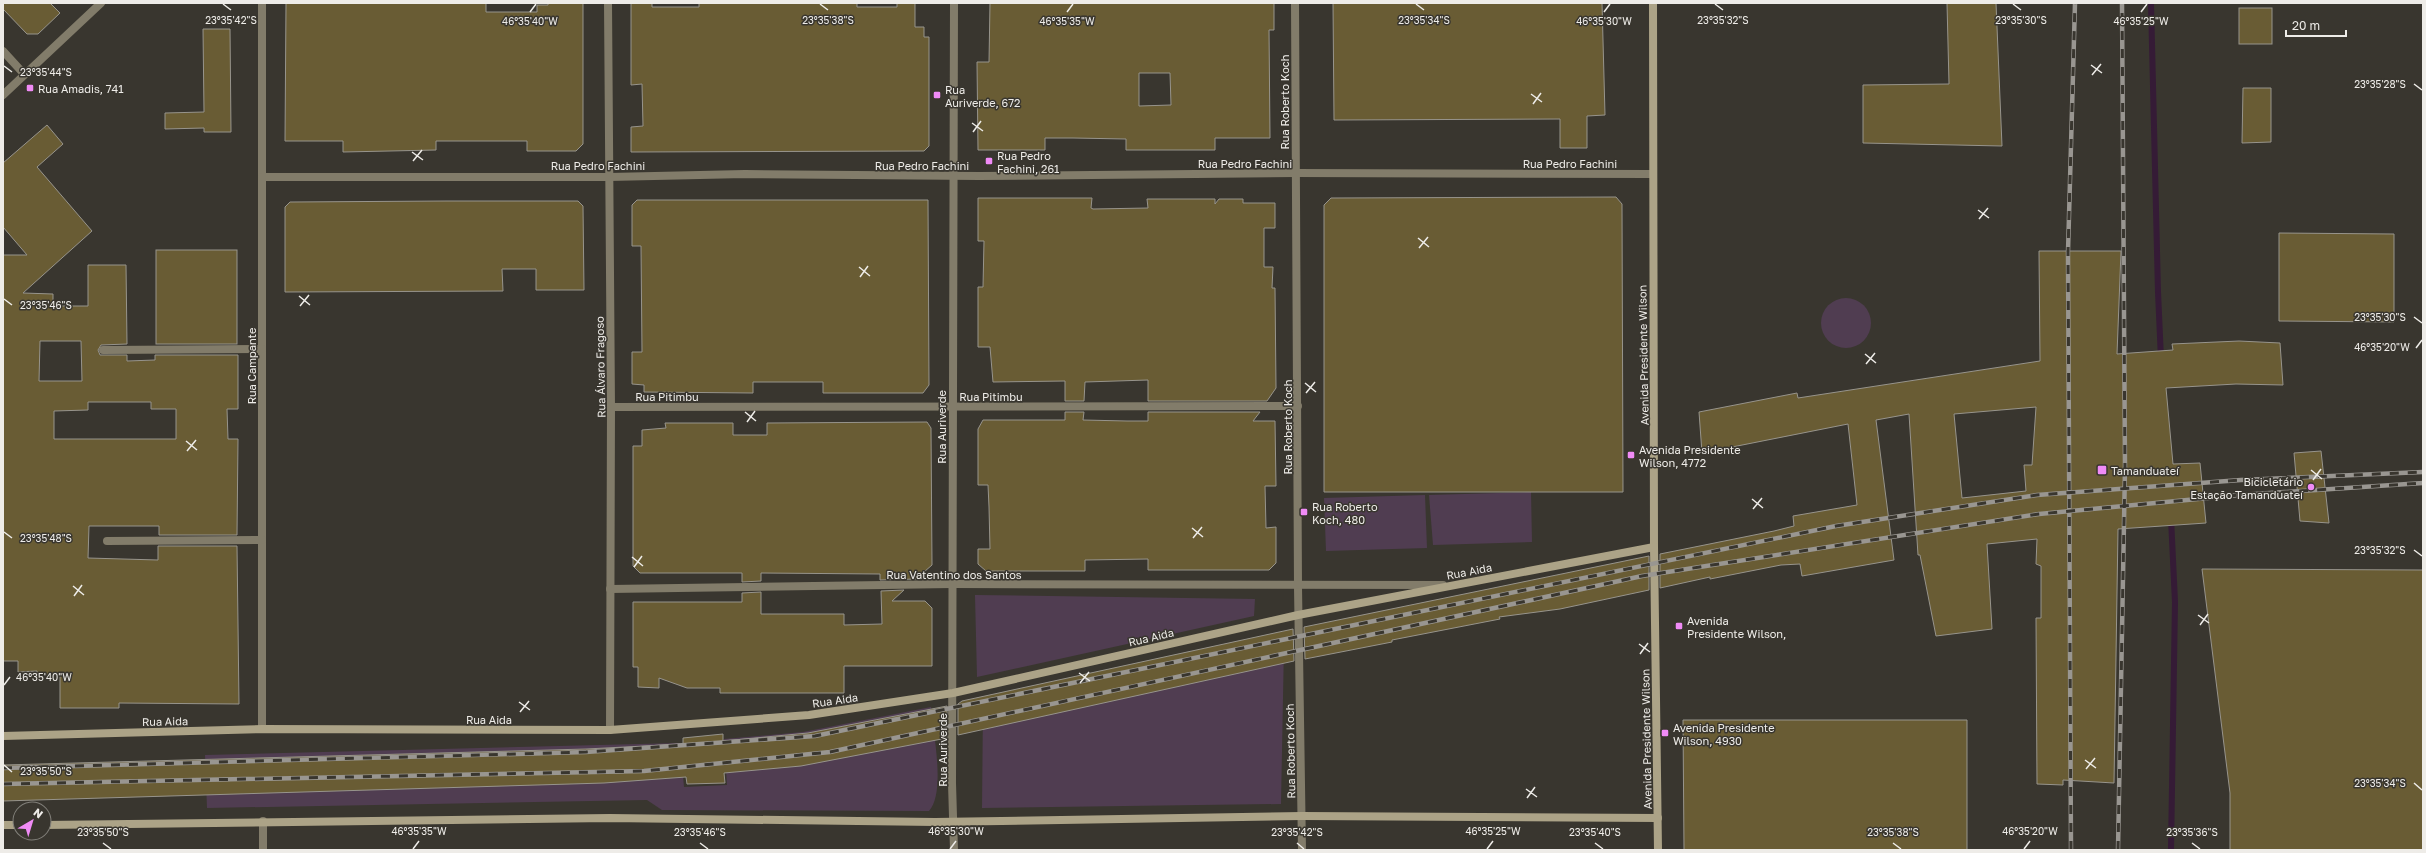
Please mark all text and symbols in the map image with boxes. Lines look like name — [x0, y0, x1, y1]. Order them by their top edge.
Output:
scale bar — [2286, 12, 2346, 38]
text: 23°35'42"S — [205, 14, 257, 26]
text: 23°35'38"S — [802, 14, 854, 26]
text: 23°35'34"S — [1398, 14, 1450, 26]
text: 23°35'32"S — [1697, 14, 1749, 26]
text: 23°35'30"S — [1995, 14, 2047, 26]
text: 46°35'40"W — [502, 15, 558, 27]
text: 46°35'35"W — [1039, 15, 1095, 27]
text: 46°35'30"W — [1576, 15, 1632, 27]
text: 46°35'25"W — [2113, 15, 2169, 27]
text: 20 m — [2292, 18, 2320, 33]
street label: Rua Roberto Koch — [1278, 55, 1291, 149]
text: 23°35'44"S — [20, 66, 72, 78]
text: 23°35'28"S — [2354, 78, 2406, 90]
place label: Rua Amadis, 741 — [38, 82, 124, 95]
marker: Rua Amadis, 741 — [25, 83, 35, 93]
place label: Rua Auriverde, 672 — [945, 83, 1020, 109]
marker: Rua Auriverde, 672 — [932, 90, 942, 100]
place label: Rua Pedro Fachini, 261 — [997, 149, 1059, 175]
marker: Rua Pedro Fachini, 261 — [984, 156, 994, 166]
street label: Rua Pedro Fachini — [1198, 157, 1292, 170]
street label: Rua Pedro Fachini — [1523, 157, 1617, 170]
street label: Rua Pedro Fachini — [551, 159, 645, 172]
street label: Rua Pedro Fachini — [875, 159, 969, 172]
street label: Avenida Presidente Wilson — [1635, 285, 1651, 425]
text: 23°35'46"S — [20, 299, 72, 311]
text: 23°35'30"S — [2354, 311, 2406, 323]
street label: Rua Álvaro Fragoso — [593, 316, 607, 418]
street label: Rua Campante — [245, 328, 258, 404]
text: 46°35'20"W — [2354, 341, 2410, 353]
street label: Rua Roberto Koch — [1281, 380, 1294, 474]
street label: Rua Pitimbu — [635, 390, 699, 403]
street label: Rua Auriverde — [935, 390, 948, 464]
street label: Rua Pitimbu — [959, 390, 1023, 403]
place label: Avenida Presidente Wilson, 4772 — [1639, 443, 1741, 469]
marker: Avenida Presidente Wilson, 4772 — [1626, 450, 1636, 460]
marker: Tamanduateí — [2096, 464, 2108, 476]
place label: Tamanduateí — [2111, 464, 2180, 477]
place label: Bicicletário Estação Tamanduateí — [2190, 475, 2304, 501]
marker: Bicicletário Estação Tamanduateí — [2306, 482, 2316, 492]
place label: Rua Roberto Koch, 480 — [1312, 500, 1378, 526]
marker: Rua Roberto Koch, 480 — [1299, 507, 1309, 517]
text: 23°35'48"S — [20, 532, 72, 544]
text: 23°35'32"S — [2354, 544, 2406, 556]
street label: Rua Aida — [1445, 560, 1493, 582]
street label: Rua Vatentino dos Santos — [886, 568, 1022, 581]
place label: Avenida Presidente Wilson, — [1687, 614, 1786, 640]
marker: Avenida Presidente Wilson, — [1674, 621, 1684, 631]
street label: Rua Aida — [1127, 625, 1175, 649]
street label: Avenida Presidente Wilson — [1638, 669, 1654, 809]
text: 46°35'40"W — [16, 671, 72, 683]
street label: Rua Aida — [811, 690, 859, 710]
street label: Rua Roberto Koch — [1283, 703, 1297, 799]
street label: Rua Aida — [466, 713, 512, 726]
street label: Rua Auriverde — [936, 713, 949, 787]
street label: Rua Aida — [142, 714, 188, 728]
place label: Avenida Presidente Wilson, 4930 — [1673, 721, 1775, 747]
marker: Avenida Presidente Wilson, 4930 — [1660, 728, 1670, 738]
text: 23°35'50"S — [20, 765, 72, 777]
text: 23°35'34"S — [2354, 777, 2406, 789]
north arrow — [12, 801, 52, 841]
text: N — [31, 805, 46, 820]
text: 46°35'35"W — [391, 825, 447, 837]
text: 46°35'30"W — [928, 825, 984, 837]
text: 46°35'25"W — [1465, 825, 1521, 837]
text: 46°35'20"W — [2002, 825, 2058, 837]
text: 23°35'50"S — [77, 826, 129, 838]
text: 23°35'46"S — [674, 826, 726, 838]
text: 23°35'42"S — [1271, 826, 1323, 838]
text: 23°35'40"S — [1569, 826, 1621, 838]
text: 23°35'38"S — [1867, 826, 1919, 838]
text: 23°35'36"S — [2166, 826, 2218, 838]

